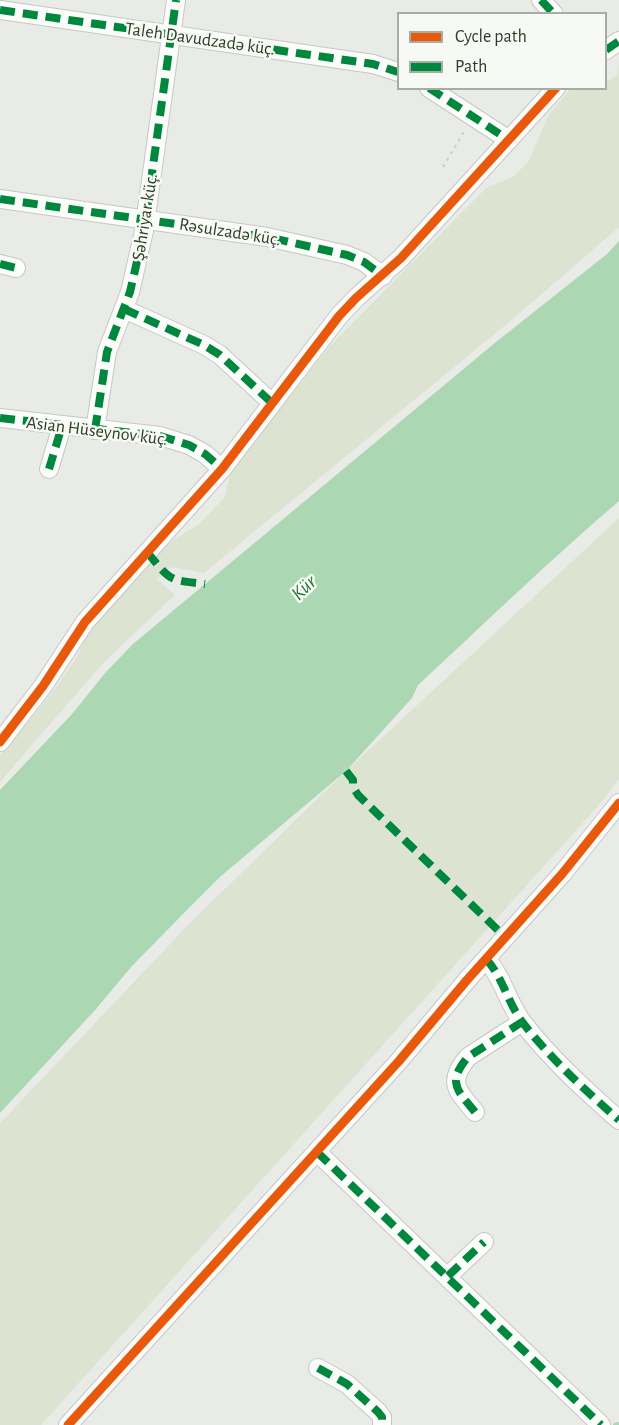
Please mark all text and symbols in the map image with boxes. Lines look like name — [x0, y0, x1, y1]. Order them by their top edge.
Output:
legend — [397, 12, 607, 90]
street label: Taleh Davudzadə küç. — [124, 18, 276, 60]
text: Cycle path — [455, 28, 527, 46]
text: Path — [455, 58, 487, 76]
street label: Şəhriyar küç. — [127, 172, 163, 262]
street label: Rəsulzadə küç. — [178, 213, 282, 251]
street label: Asian Hüseynov küç. — [25, 412, 169, 450]
water label: Kür — [286, 570, 322, 606]

